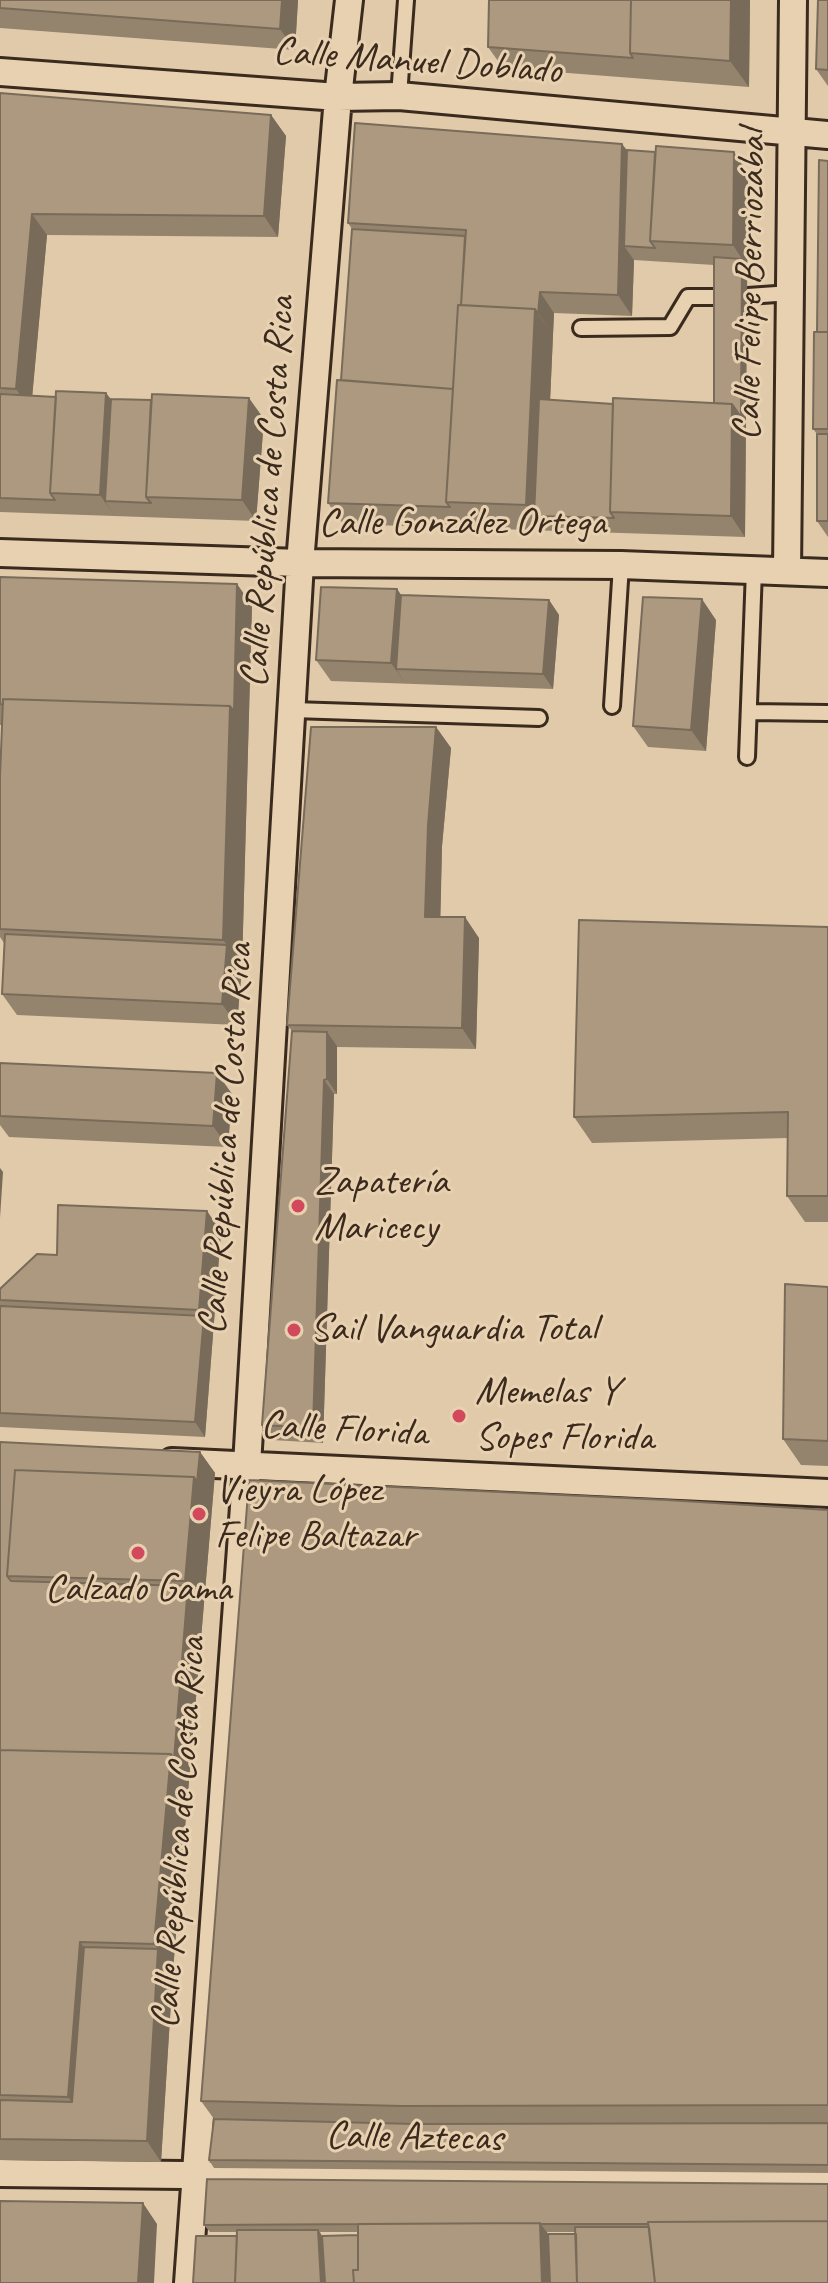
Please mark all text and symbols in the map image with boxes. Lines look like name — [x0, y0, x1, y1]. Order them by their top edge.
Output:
street label: Calle Manuel Doblado — [271, 28, 563, 96]
street label: Calle Felipe Berriozábal — [724, 129, 778, 441]
street label: Calle República de Costa Rica — [231, 295, 307, 689]
street label: Calle González Ortega — [319, 500, 605, 548]
street label: Calle República de Costa Rica — [189, 942, 265, 1336]
place label: Zapatería Maricecy — [314, 1159, 448, 1253]
marker: Zapatería Maricecy — [289, 1197, 307, 1215]
place label: Sail Vanguardia Total — [310, 1306, 597, 1354]
marker: Sail Vanguardia Total — [285, 1321, 303, 1339]
place label: Memelas Y Sopes Florida — [475, 1369, 653, 1463]
street label: Calle Florida — [260, 1402, 428, 1458]
marker: Memelas Y Sopes Florida — [450, 1407, 468, 1425]
place label: Vieyra López Felipe Baltazar — [215, 1467, 416, 1561]
marker: Vieyra López Felipe Baltazar — [190, 1505, 208, 1523]
marker: Calzado Gama — [129, 1544, 147, 1562]
place label: Calzado Gama — [45, 1566, 231, 1614]
street label: Calle República de Costa Rica — [142, 1636, 218, 2030]
street label: Calle Aztecas — [325, 2112, 503, 2164]

